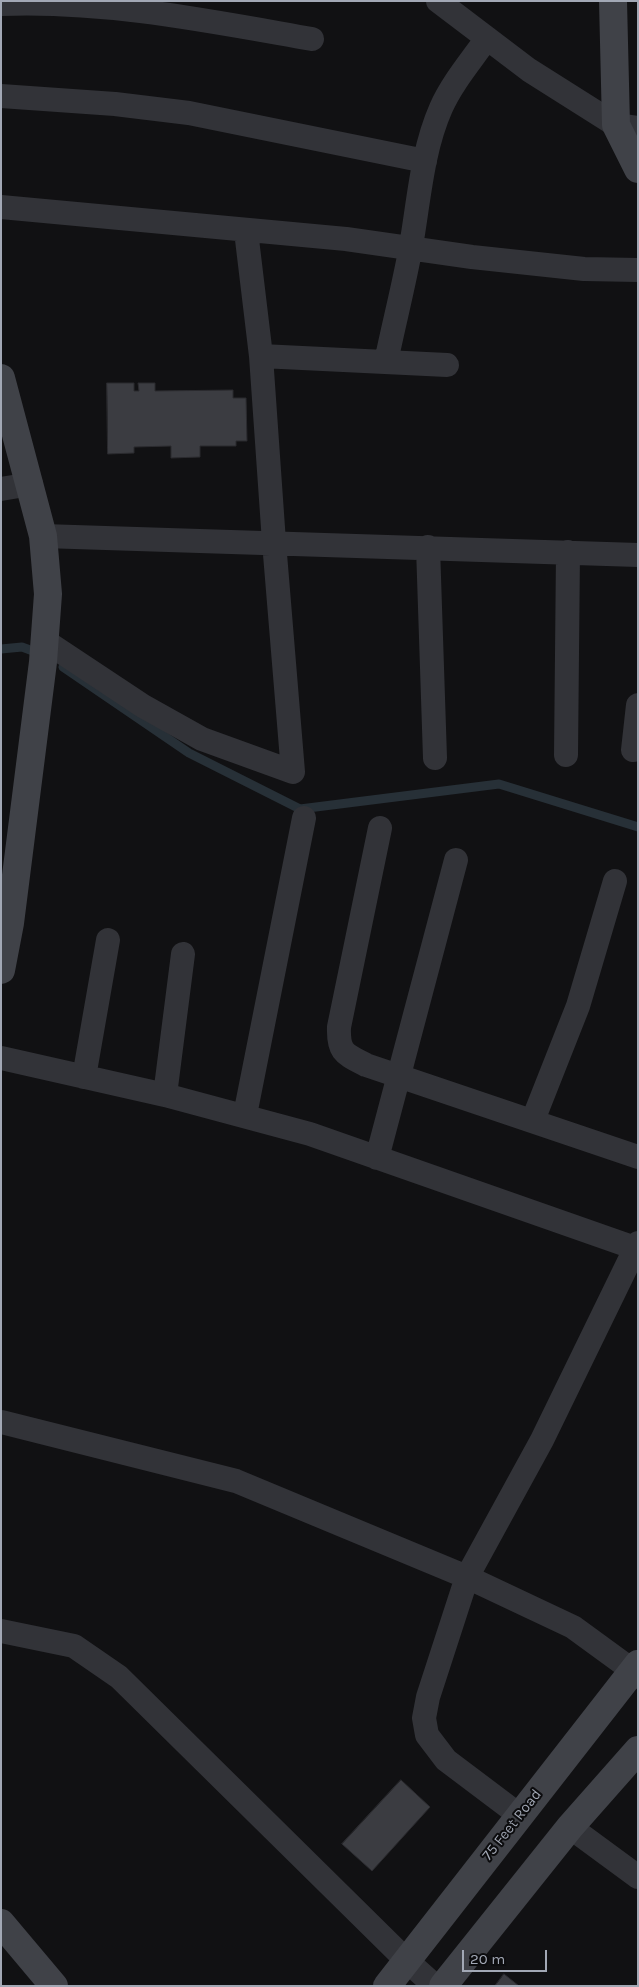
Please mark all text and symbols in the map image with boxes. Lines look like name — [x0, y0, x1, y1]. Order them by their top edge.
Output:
street label: 75 Feet Road — [479, 1786, 545, 1864]
scale bar — [464, 1940, 549, 1972]
text: 20 m — [470, 1950, 505, 1968]

